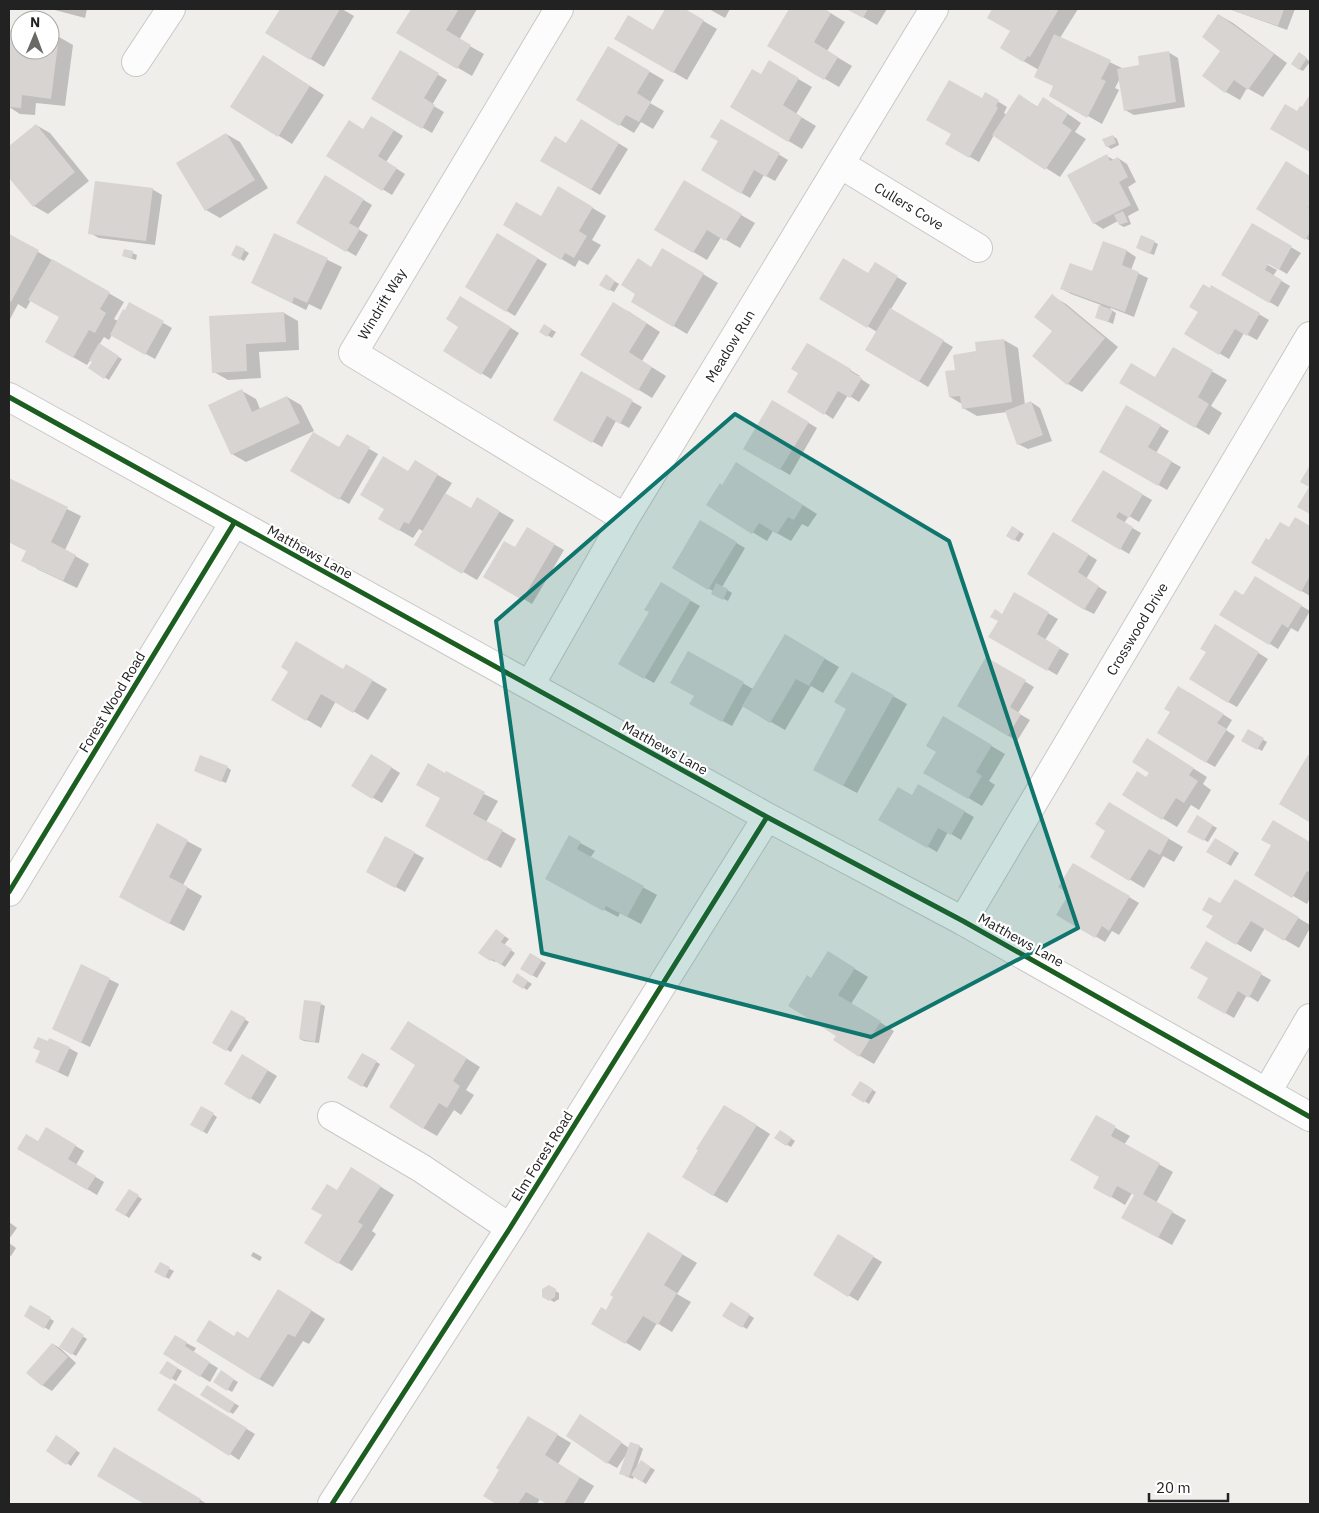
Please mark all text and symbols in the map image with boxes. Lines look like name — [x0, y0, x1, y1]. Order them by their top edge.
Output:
north arrow — [10, 10, 60, 60]
text: N — [30, 13, 40, 31]
street label: Cullers Cove — [871, 178, 947, 234]
street label: Windrift Way — [354, 265, 410, 343]
street label: Meadow Run — [701, 307, 759, 385]
street label: Matthews Lane — [264, 521, 356, 583]
street label: Crosswood Drive — [1102, 579, 1172, 679]
street label: Forest Wood Road — [75, 648, 149, 756]
street label: Matthews Lane — [619, 717, 711, 779]
street label: Matthews Lane — [975, 909, 1067, 971]
street label: Elm Forest Road — [507, 1108, 577, 1204]
scale bar — [1149, 1470, 1228, 1502]
text: 20 m — [1156, 1478, 1191, 1497]

